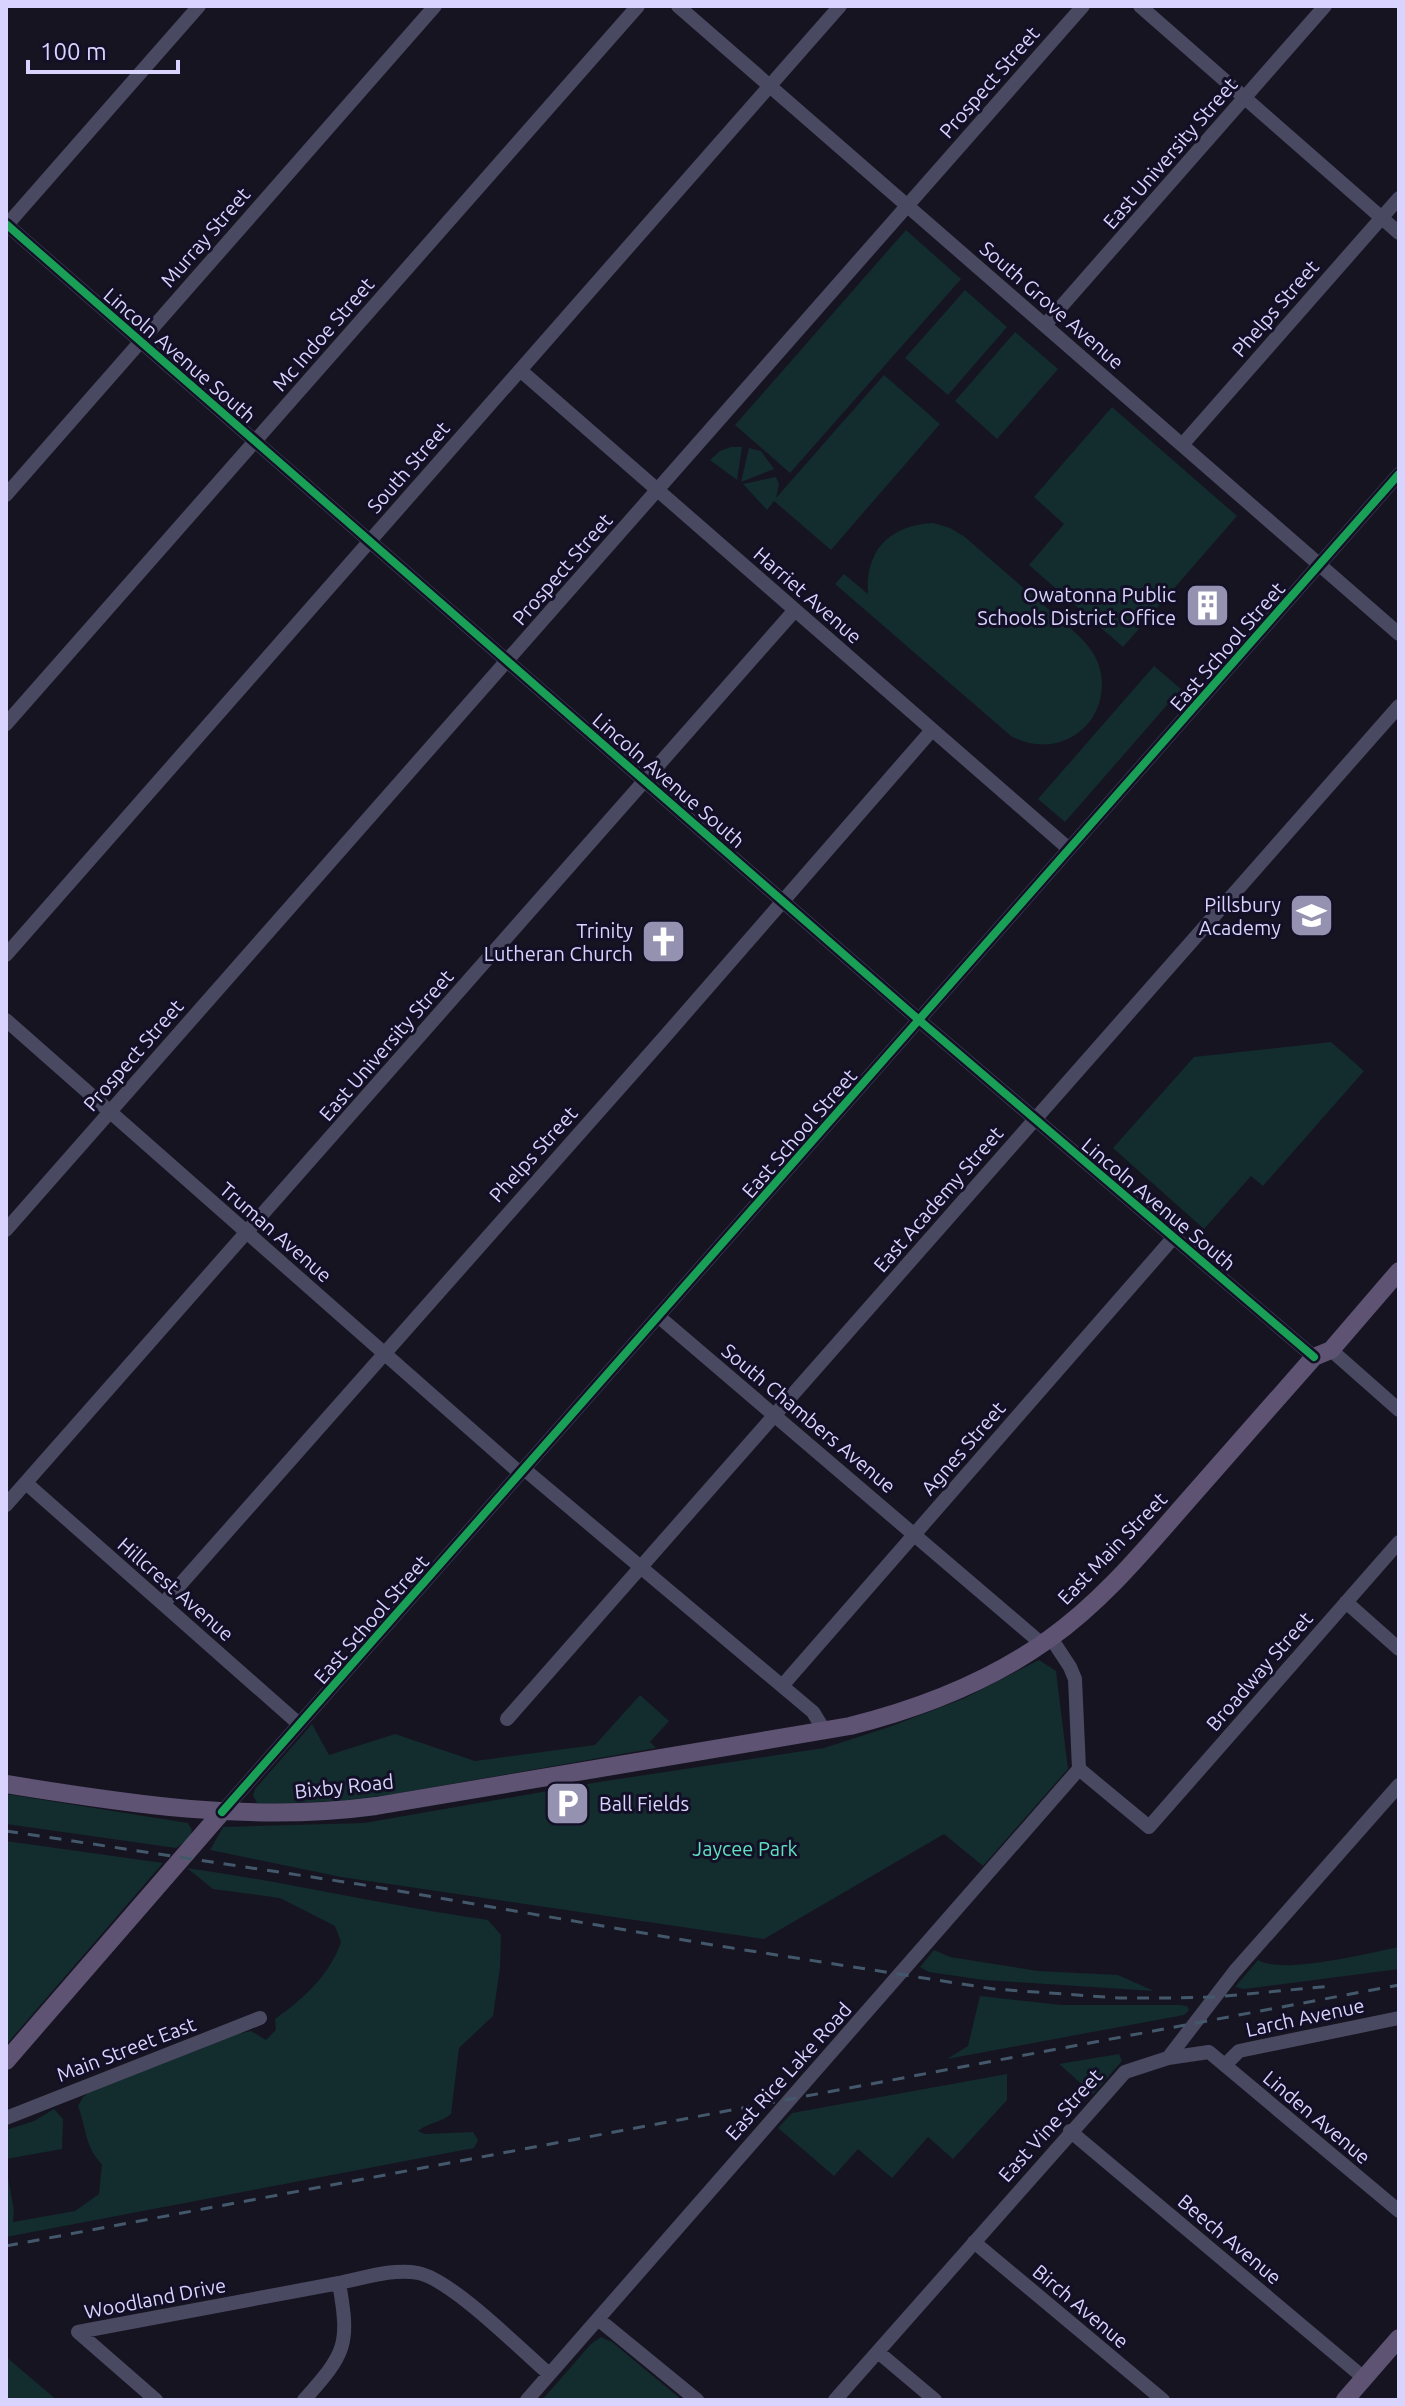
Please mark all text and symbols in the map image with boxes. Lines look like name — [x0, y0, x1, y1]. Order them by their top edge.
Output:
street label: Prospect Street — [934, 21, 1044, 142]
scale bar — [28, 24, 178, 74]
text: 100 m — [40, 38, 107, 65]
street label: East University Street — [1098, 73, 1242, 233]
street label: Murray Street — [156, 182, 255, 291]
street label: South Grove Avenue — [976, 236, 1128, 374]
street label: Phelps Street — [1227, 255, 1323, 361]
street label: Mc Indoe Street — [268, 273, 379, 395]
street label: Lincoln Avenue South — [99, 283, 261, 427]
street label: South Street — [362, 417, 454, 517]
street label: Prospect Street — [507, 508, 617, 629]
street label: Harriet Avenue — [749, 542, 867, 648]
street label: East School Street — [1165, 577, 1289, 715]
building icon: Owatonna Public Schools District Office — [1183, 581, 1231, 629]
place label: Owatonna Public Schools District Office — [977, 583, 1176, 629]
street label: Lincoln Avenue South — [588, 708, 750, 852]
school or university icon: Pillsbury Academy — [1288, 892, 1336, 940]
place label: Pillsbury Academy — [1199, 893, 1281, 939]
church icon: Trinity Lutheran Church — [640, 917, 688, 965]
place label: Trinity Lutheran Church — [484, 919, 633, 965]
street label: East University Street — [314, 965, 458, 1125]
street label: Prospect Street — [78, 994, 188, 1115]
street label: East School Street — [737, 1064, 861, 1202]
street label: Phelps Street — [484, 1101, 582, 1206]
street label: East Academy Street — [869, 1121, 1008, 1276]
street label: Lincoln Avenue South — [1077, 1133, 1241, 1275]
street label: Truman Avenue — [215, 1177, 337, 1287]
street label: South Chambers Avenue — [717, 1339, 901, 1497]
street label: Agnes Street — [916, 1397, 1010, 1499]
street label: East Main Street — [1053, 1487, 1171, 1609]
street label: Hillcrest Avenue — [113, 1533, 239, 1645]
street label: East School Street — [309, 1550, 433, 1688]
street label: Broadway Street — [1201, 1607, 1317, 1735]
street label: Bixby Road — [293, 1769, 395, 1803]
parking icon: Ball Fields — [544, 1779, 592, 1827]
place label: Ball Fields — [599, 1792, 689, 1815]
park label: Jaycee Park — [692, 1837, 798, 1860]
street label: Larch Avenue — [1244, 1993, 1366, 2041]
street label: East Rice Lake Road — [720, 1998, 856, 2144]
street label: Main Street East — [53, 2012, 199, 2086]
street label: East Vine Street — [993, 2064, 1107, 2186]
street label: Linden Avenue — [1259, 2066, 1375, 2168]
street label: Beech Avenue — [1174, 2189, 1286, 2289]
street label: Birch Avenue — [1028, 2259, 1134, 2353]
street label: Woodland Drive — [82, 2273, 228, 2323]

